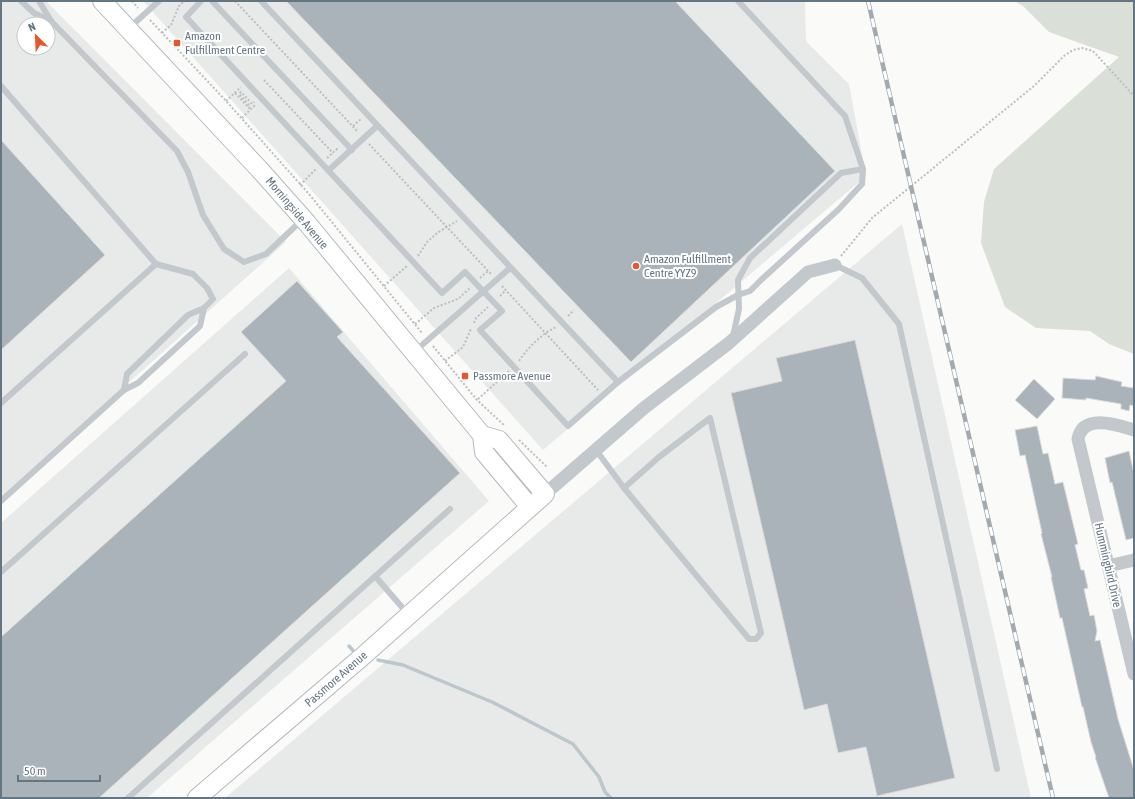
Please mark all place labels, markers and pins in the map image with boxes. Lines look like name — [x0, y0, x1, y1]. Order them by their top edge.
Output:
place label: Amazon Fulfillment Centre — [185, 29, 265, 57]
marker: Amazon Fulfillment Centre — [172, 38, 182, 48]
place label: Amazon Fulfillment Centre YYZ9 — [644, 252, 731, 280]
marker: Amazon Fulfillment Centre YYZ9 — [631, 261, 641, 271]
place label: Passmore Avenue — [473, 369, 551, 383]
marker: Passmore Avenue — [460, 371, 470, 381]

